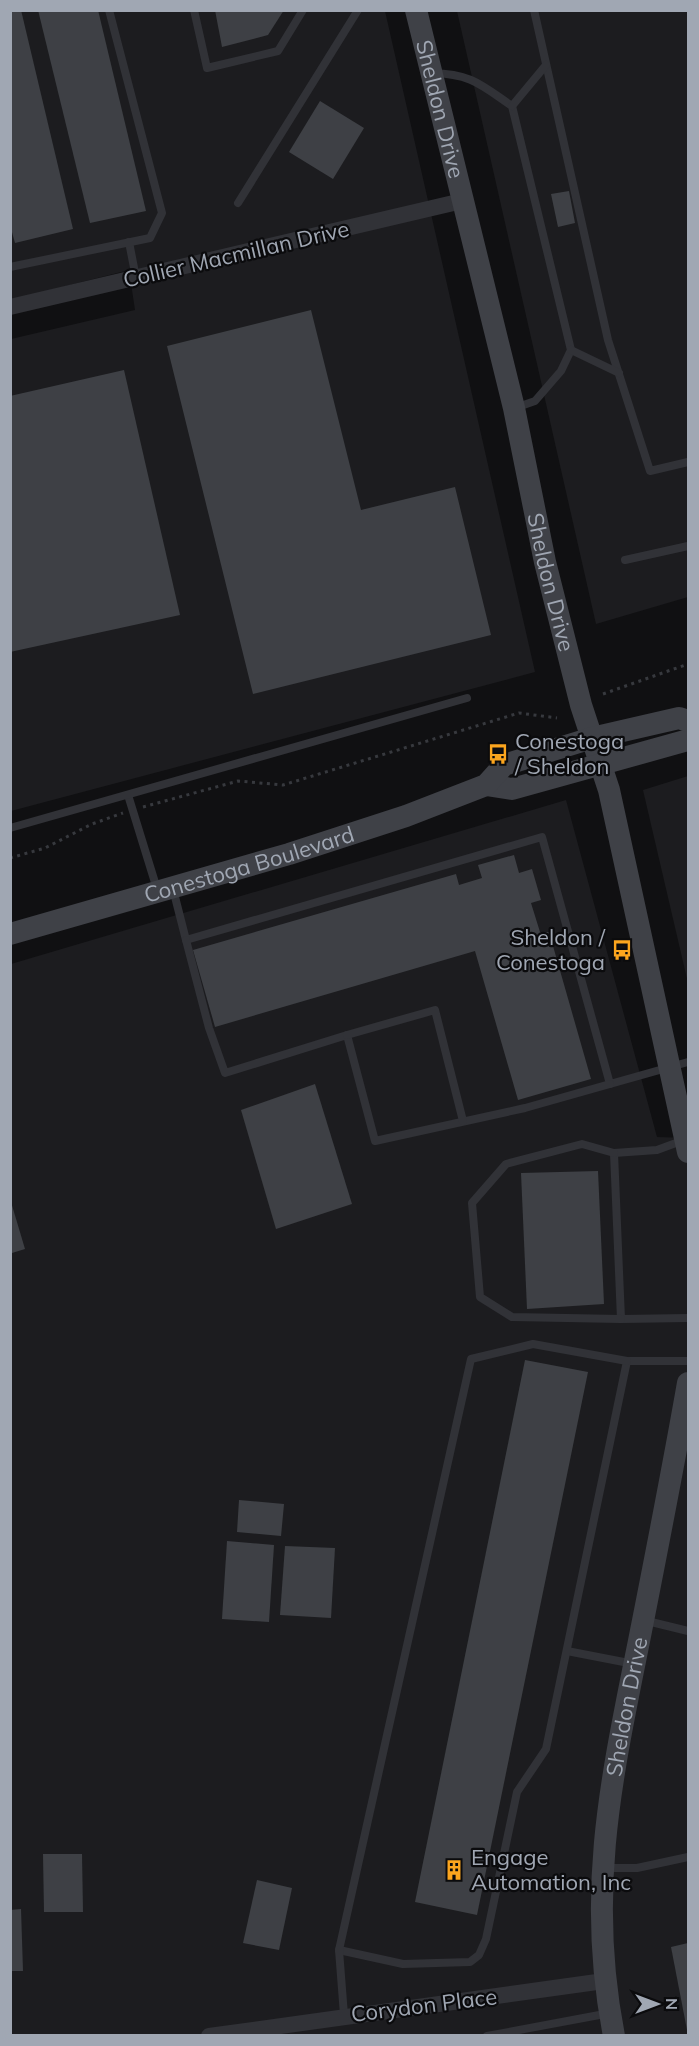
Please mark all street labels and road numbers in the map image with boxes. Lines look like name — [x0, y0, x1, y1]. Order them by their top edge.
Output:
street label: Sheldon Drive — [410, 37, 471, 181]
street label: Collier Macmillan Drive — [120, 214, 352, 294]
street label: Sheldon Drive — [521, 511, 581, 654]
street label: Conestoga Boulevard — [141, 820, 358, 909]
street label: Sheldon Drive — [600, 1634, 653, 1779]
street label: Corydon Place — [349, 1982, 499, 2028]

